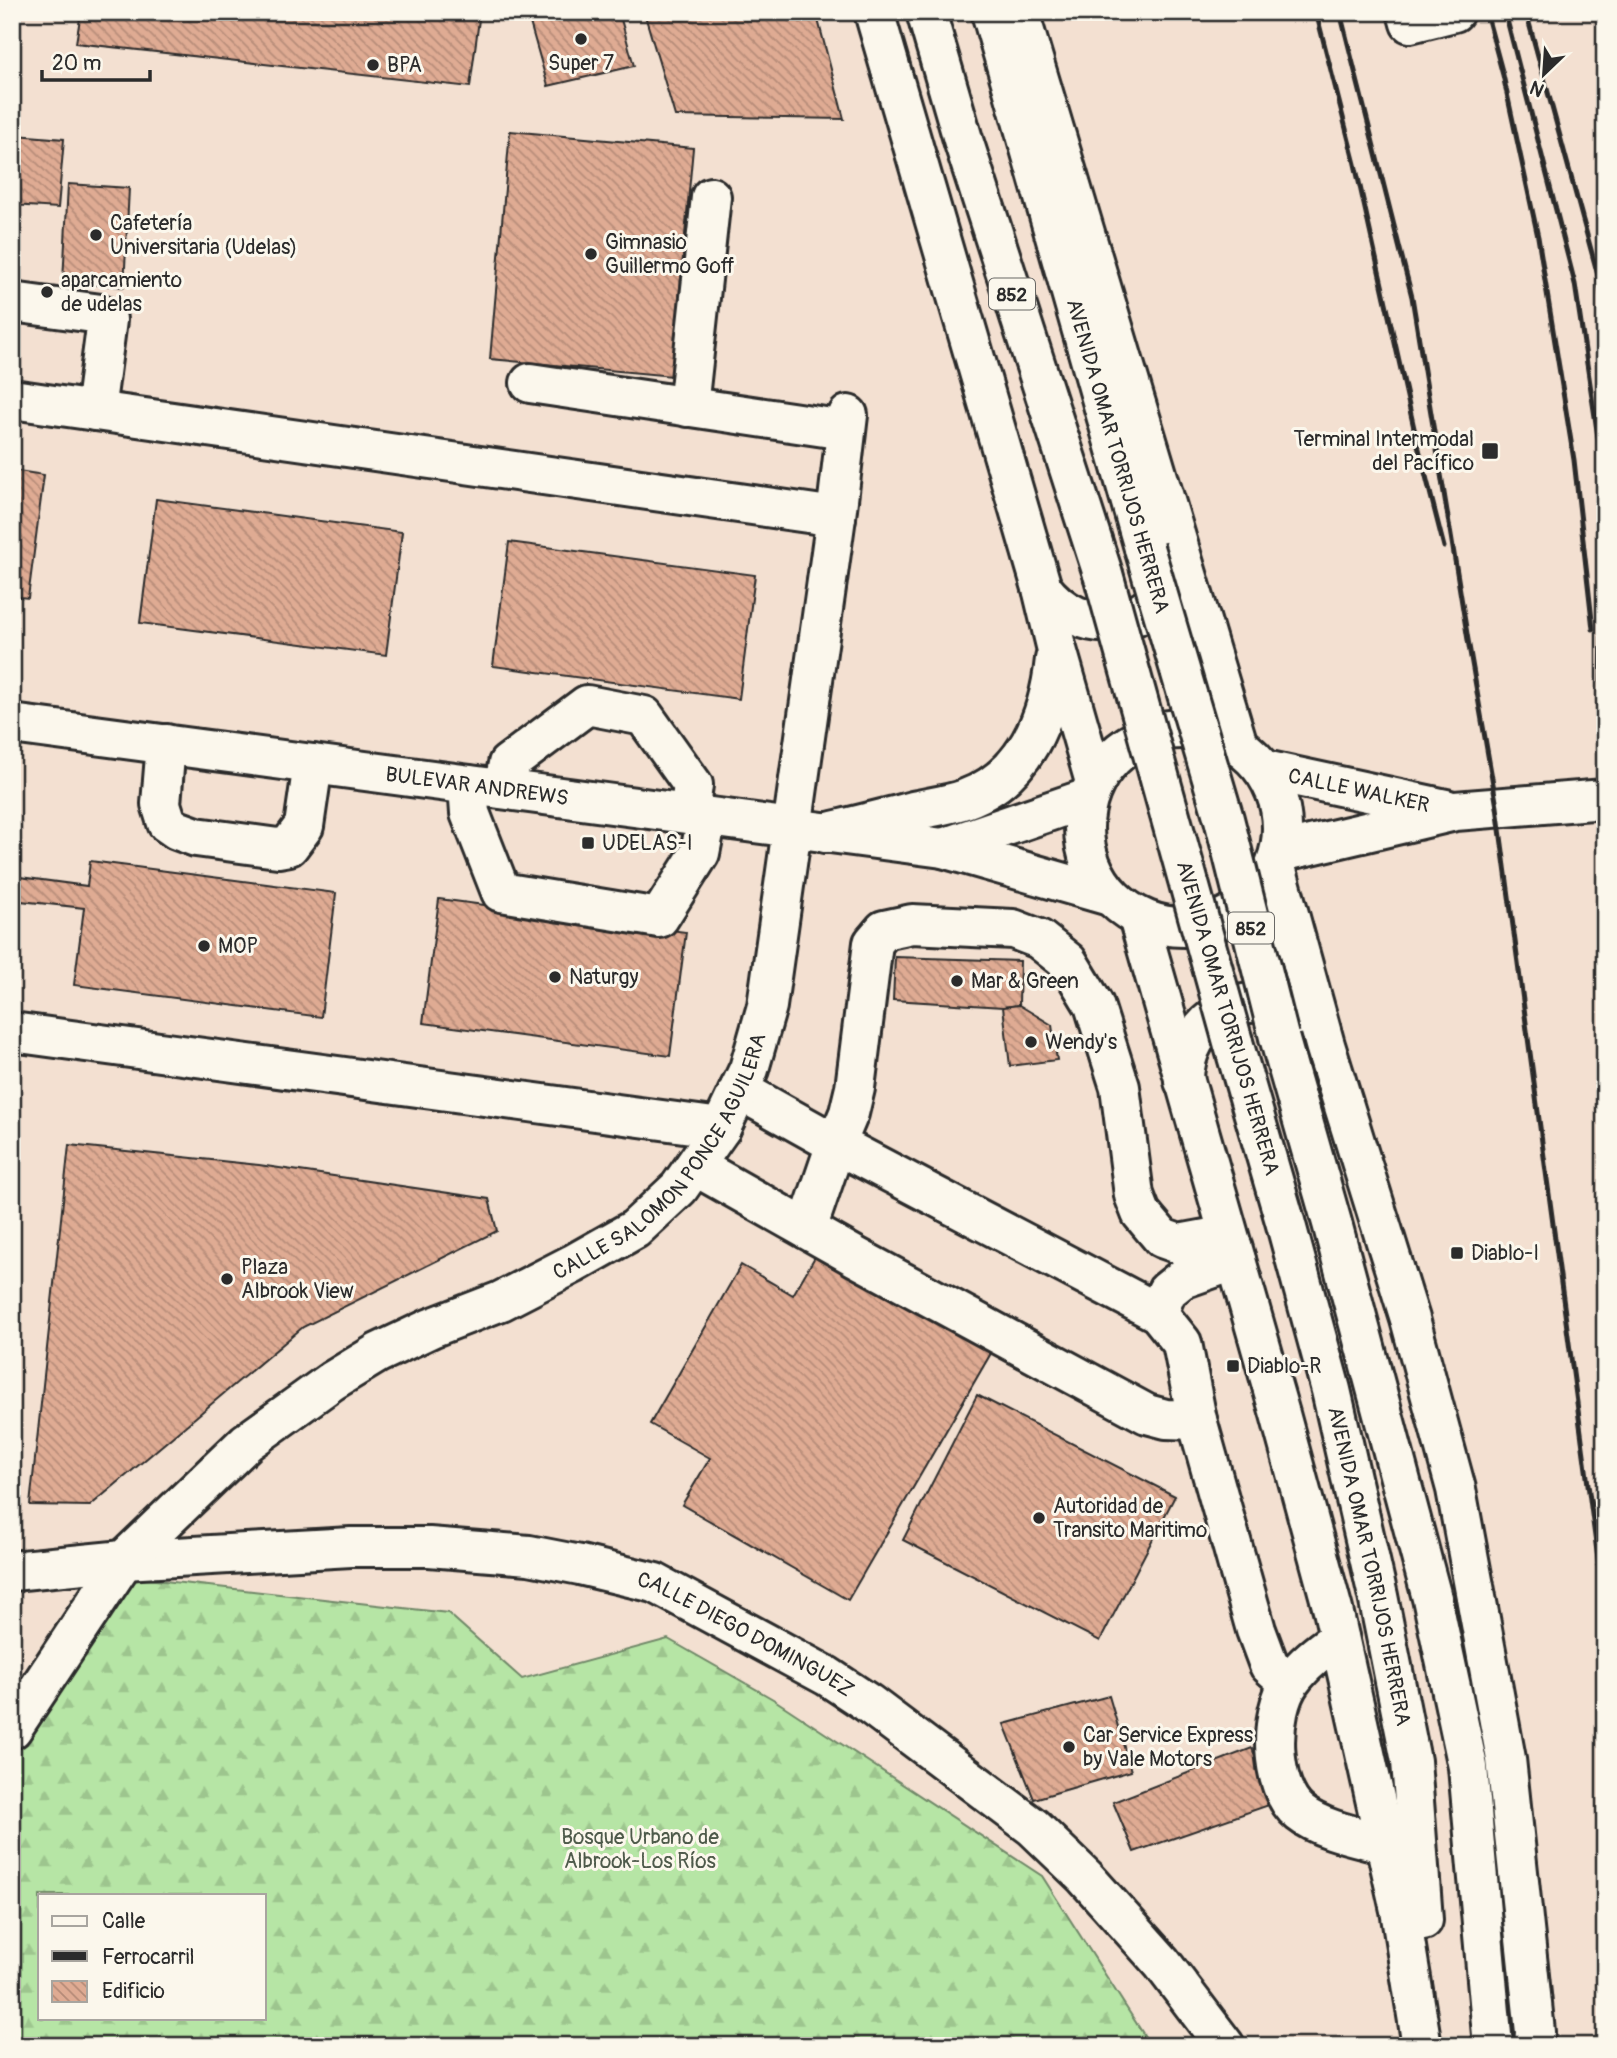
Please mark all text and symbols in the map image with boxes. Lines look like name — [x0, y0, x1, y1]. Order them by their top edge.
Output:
marker: Super 7 — [573, 31, 589, 47]
scale bar — [42, 38, 150, 82]
north arrow — [1508, 38, 1578, 108]
text: 20 m — [52, 50, 101, 77]
place label: Super 7 — [548, 50, 614, 77]
place label: BPA — [387, 52, 422, 79]
marker: BPA — [365, 57, 381, 73]
text: N — [1526, 75, 1548, 102]
place label: Cafetería Universitaria (Udelas) — [110, 210, 297, 261]
marker: Cafetería Universitaria (Udelas) — [88, 227, 104, 243]
place label: Gimnasio Guillermo Goff — [605, 229, 735, 280]
marker: Gimnasio Guillermo Goff — [583, 246, 599, 262]
place label: aparcamiento de udelas — [61, 267, 182, 318]
road number: 852 — [989, 278, 1035, 310]
marker: aparcamiento de udelas — [39, 284, 55, 300]
street label: AVENIDA OMAR TORRIJOS HERRERA — [1060, 296, 1175, 616]
place label: Terminal Intermodal del Pacífico — [1293, 426, 1474, 477]
marker: Terminal Intermodal del Pacífico — [1480, 441, 1500, 461]
street label: BULEVAR ANDREWS — [384, 761, 570, 812]
street label: CALLE WALKER — [1286, 762, 1432, 819]
place label: UDELAS-I — [602, 830, 693, 857]
marker: UDELAS-I — [580, 835, 596, 851]
street label: AVENIDA OMAR TORRIJOS HERRERA — [1170, 858, 1285, 1178]
road number: 852 — [1228, 912, 1274, 944]
place label: MOP — [218, 933, 258, 960]
marker: MOP — [196, 938, 212, 954]
place label: Naturgy — [569, 964, 638, 991]
place label: Mar & Green — [971, 968, 1079, 995]
marker: Naturgy — [547, 969, 563, 985]
marker: Mar & Green — [949, 973, 965, 989]
place label: Wendy's — [1045, 1029, 1118, 1056]
street label: CALLE SALOMON PONCE AGUILERA — [548, 1030, 773, 1286]
marker: Wendy's — [1023, 1034, 1039, 1050]
place label: Diablo-I — [1471, 1240, 1539, 1267]
marker: Diablo-I — [1449, 1245, 1465, 1261]
place label: Plaza Albrook View — [241, 1254, 354, 1305]
marker: Plaza Albrook View — [219, 1271, 235, 1287]
place label: Diablo-R — [1247, 1353, 1321, 1380]
marker: Diablo-R — [1225, 1358, 1241, 1374]
street label: AVENIDA OMAR TORRIJOS HERRERA — [1321, 1404, 1417, 1728]
place label: Autoridad de Transito Maritimo — [1053, 1493, 1207, 1544]
marker: Autoridad de Transito Maritimo — [1031, 1510, 1047, 1526]
street label: CALLE DIEGO DOMINGUEZ — [635, 1566, 859, 1704]
place label: Car Service Express by Vale Motors — [1083, 1722, 1254, 1773]
marker: Car Service Express by Vale Motors — [1061, 1739, 1077, 1755]
park label: Bosque Urbano de Albrook-Los Ríos — [561, 1824, 719, 1875]
legend — [38, 1894, 266, 2020]
text: Calle — [102, 1908, 146, 1935]
text: Ferrocarril — [102, 1944, 194, 1971]
text: Edificio — [102, 1978, 165, 2005]

